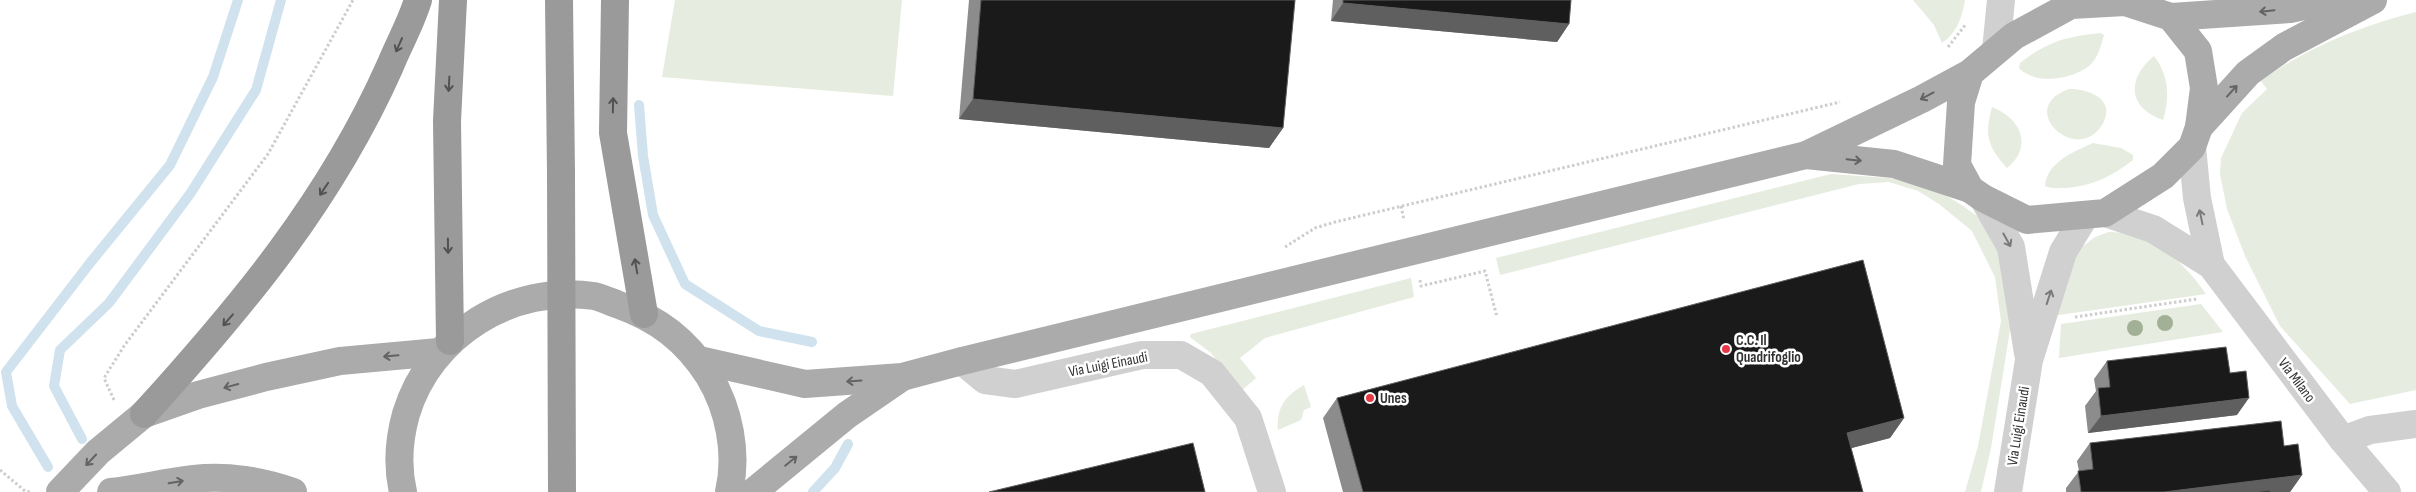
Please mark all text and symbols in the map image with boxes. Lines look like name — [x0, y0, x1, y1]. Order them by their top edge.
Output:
one-way arrow — [2259, 6, 2275, 16]
one-way arrow — [394, 37, 403, 52]
one-way arrow — [444, 75, 453, 91]
one-way arrow — [2226, 84, 2238, 97]
one-way arrow — [1920, 92, 1935, 101]
one-way arrow — [608, 98, 618, 114]
one-way arrow — [1846, 155, 1862, 165]
one-way arrow — [319, 181, 329, 195]
one-way arrow — [2196, 210, 2205, 226]
one-way arrow — [2002, 232, 2012, 247]
one-way arrow — [444, 238, 453, 254]
one-way arrow — [630, 258, 640, 274]
one-way arrow — [2044, 289, 2054, 305]
one-way arrow — [222, 313, 234, 326]
place label: C.C. Il Quadrifoglio — [1736, 331, 1801, 367]
marker: C.C. Il Quadrifoglio — [1720, 343, 1732, 355]
street label: Via Luigi Einaudi — [1067, 347, 1149, 381]
one-way arrow — [383, 351, 399, 361]
street label: Via Milano — [2274, 354, 2319, 406]
one-way arrow — [846, 376, 862, 385]
one-way arrow — [224, 382, 240, 391]
street label: Via Luigi Einaudi — [2003, 385, 2034, 467]
place label: Unes — [1380, 389, 1407, 408]
marker: Unes — [1364, 392, 1376, 404]
one-way arrow — [85, 454, 97, 466]
one-way arrow — [784, 456, 797, 467]
one-way arrow — [168, 476, 184, 486]

